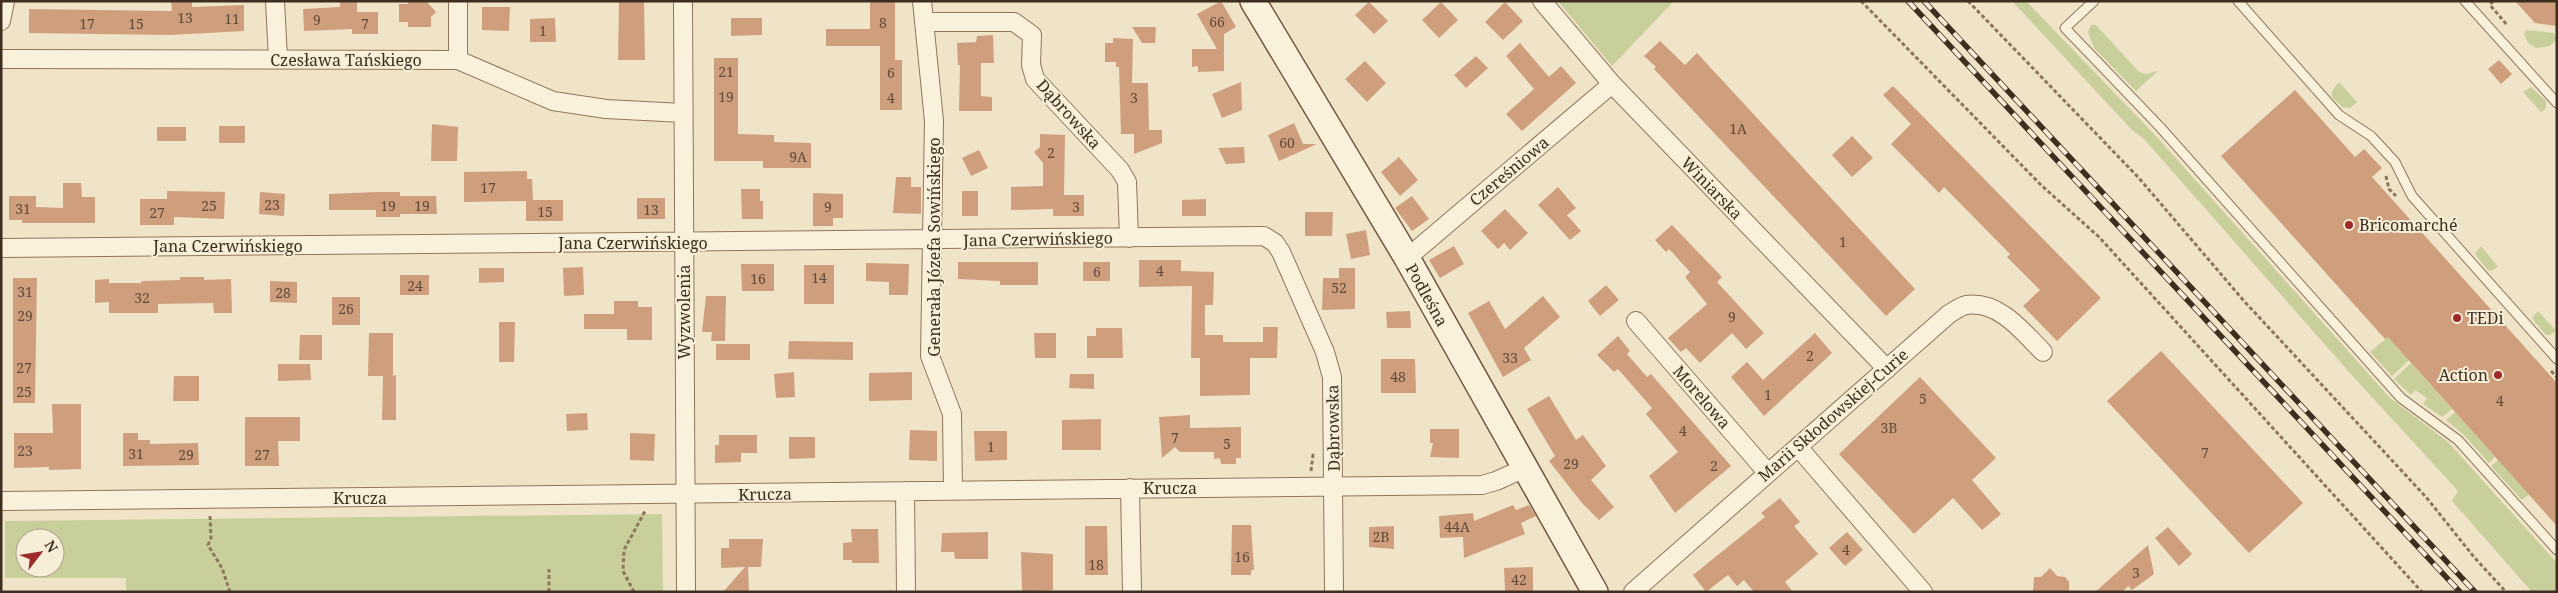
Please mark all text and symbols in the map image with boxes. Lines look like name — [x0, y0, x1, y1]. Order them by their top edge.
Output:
house number: 13 — [177, 8, 193, 27]
house number: 11 — [224, 9, 240, 28]
house number: 9 — [313, 10, 321, 29]
house number: 66 — [1209, 12, 1225, 31]
house number: 8 — [879, 13, 887, 32]
house number: 17 — [79, 14, 95, 33]
house number: 15 — [128, 14, 144, 33]
house number: 7 — [361, 14, 369, 33]
house number: 1 — [539, 21, 547, 40]
street label: Czesława Tańskiego — [270, 49, 422, 71]
house number: 21 — [718, 62, 734, 81]
house number: 6 — [887, 63, 895, 82]
street label: Dąbrowska — [1032, 74, 1106, 154]
house number: 19 — [718, 87, 734, 106]
house number: 4 — [887, 88, 895, 107]
house number: 3 — [1130, 88, 1138, 107]
house number: 1A — [1729, 119, 1747, 138]
street label: Czereśniowa — [1465, 131, 1553, 211]
house number: 60 — [1279, 133, 1295, 152]
street label: Generała Józefa Sowińskiego — [923, 137, 945, 357]
house number: 2 — [1047, 143, 1055, 162]
house number: 9A — [789, 147, 807, 166]
street label: Winiarska — [1676, 152, 1748, 224]
house number: 17 — [480, 178, 496, 197]
house number: 23 — [264, 195, 280, 214]
house number: 25 — [201, 196, 217, 215]
house number: 19 — [380, 196, 396, 215]
house number: 19 — [414, 196, 430, 215]
house number: 9 — [824, 197, 832, 216]
house number: 3 — [1072, 197, 1080, 216]
house number: 31 — [15, 199, 31, 218]
house number: 13 — [643, 200, 659, 219]
house number: 15 — [537, 202, 553, 221]
house number: 27 — [149, 203, 165, 222]
place label: Bricomarché — [2359, 214, 2457, 236]
marker: Bricomarché — [2343, 219, 2355, 231]
street label: Jana Czerwińskiego — [962, 227, 1113, 251]
street label: Jana Czerwińskiego — [557, 232, 708, 254]
house number: 1 — [1839, 232, 1847, 251]
street label: Jana Czerwińskiego — [152, 235, 303, 257]
street label: Podleśna — [1401, 260, 1453, 330]
house number: 4 — [1156, 261, 1164, 280]
house number: 6 — [1093, 262, 1101, 281]
street label: Wyzwolenia — [673, 265, 695, 359]
house number: 14 — [811, 268, 827, 287]
house number: 16 — [750, 269, 766, 288]
house number: 24 — [407, 276, 423, 295]
house number: 52 — [1331, 278, 1347, 297]
house number: 31 — [17, 282, 33, 301]
house number: 28 — [275, 283, 291, 302]
house number: 32 — [134, 288, 150, 307]
house number: 26 — [338, 299, 354, 318]
house number: 29 — [17, 306, 33, 325]
house number: 9 — [1728, 307, 1736, 326]
place label: TEDi — [2467, 307, 2504, 329]
marker: TEDi — [2451, 312, 2463, 324]
street label: Marii Skłodowskiej-Curie — [1753, 344, 1913, 486]
house number: 2 — [1806, 346, 1814, 365]
house number: 33 — [1502, 348, 1518, 367]
house number: 27 — [16, 358, 32, 377]
street label: Morelowa — [1668, 361, 1736, 433]
place label: Action — [2439, 364, 2488, 386]
house number: 48 — [1390, 367, 1406, 386]
marker: Action — [2492, 369, 2504, 381]
house number: 25 — [16, 382, 32, 401]
street label: Dąbrowska — [1321, 385, 1345, 471]
house number: 1 — [1764, 385, 1772, 404]
house number: 5 — [1919, 389, 1927, 408]
house number: 4 — [2496, 391, 2504, 410]
house number: 3B — [1881, 418, 1897, 437]
house number: 4 — [1679, 421, 1687, 440]
house number: 7 — [1171, 428, 1179, 447]
house number: 5 — [1223, 434, 1231, 453]
house number: 1 — [987, 437, 995, 456]
house number: 23 — [17, 441, 33, 460]
house number: 7 — [2201, 443, 2209, 462]
house number: 31 — [128, 444, 144, 463]
house number: 29 — [178, 445, 194, 464]
house number: 27 — [254, 445, 270, 464]
house number: 29 — [1563, 454, 1579, 473]
house number: 2 — [1710, 456, 1718, 475]
street label: Krucza — [1143, 477, 1197, 499]
street label: Krucza — [738, 483, 792, 505]
street label: Krucza — [333, 487, 387, 509]
house number: 44A — [1444, 517, 1470, 536]
house number: 2B — [1373, 527, 1389, 546]
north arrow — [15, 528, 65, 578]
text: N — [41, 536, 63, 556]
house number: 4 — [1842, 540, 1850, 559]
house number: 16 — [1234, 547, 1250, 566]
house number: 18 — [1088, 555, 1104, 574]
house number: 3 — [2132, 563, 2140, 582]
house number: 42 — [1511, 570, 1527, 589]

